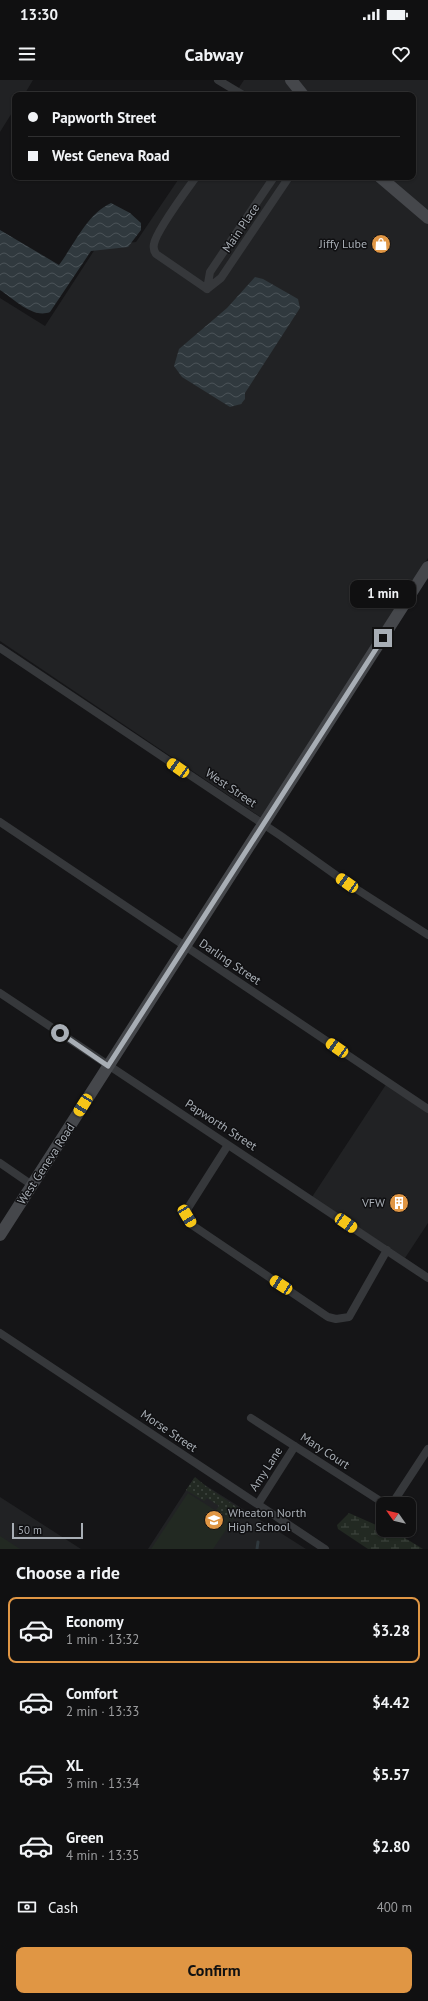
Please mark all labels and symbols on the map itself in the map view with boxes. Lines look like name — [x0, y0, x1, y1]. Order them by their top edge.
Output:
street label: Main Place — [219, 200, 262, 255]
shop icon: Jiffy Lube — [370, 233, 392, 255]
place label: Jiffy Lube — [318, 236, 367, 251]
callout: 1 min — [350, 580, 416, 608]
route end — [374, 629, 392, 647]
car — [165, 756, 191, 780]
street label: West Street — [203, 765, 260, 810]
car — [334, 871, 360, 895]
street label: Darling Street — [196, 935, 264, 988]
route start — [51, 1024, 69, 1042]
car — [324, 1036, 350, 1060]
car — [72, 1092, 94, 1118]
street label: Papworth Street — [183, 1096, 260, 1153]
street label: West Geneva Road — [14, 1120, 77, 1207]
building icon: VFW — [388, 1192, 410, 1214]
place label: VFW — [361, 1195, 385, 1210]
car — [176, 1203, 198, 1229]
car — [333, 1211, 359, 1235]
car — [268, 1273, 294, 1297]
street label: Morse Street — [138, 1406, 200, 1455]
street label: Mary Court — [298, 1429, 353, 1472]
street label: Amy Lane — [246, 1444, 285, 1494]
north arrow — [376, 1497, 416, 1537]
place label: Wheaton North High School — [228, 1505, 306, 1534]
school or university icon: Wheaton North High School — [203, 1509, 225, 1531]
scale bar — [12, 1521, 83, 1540]

